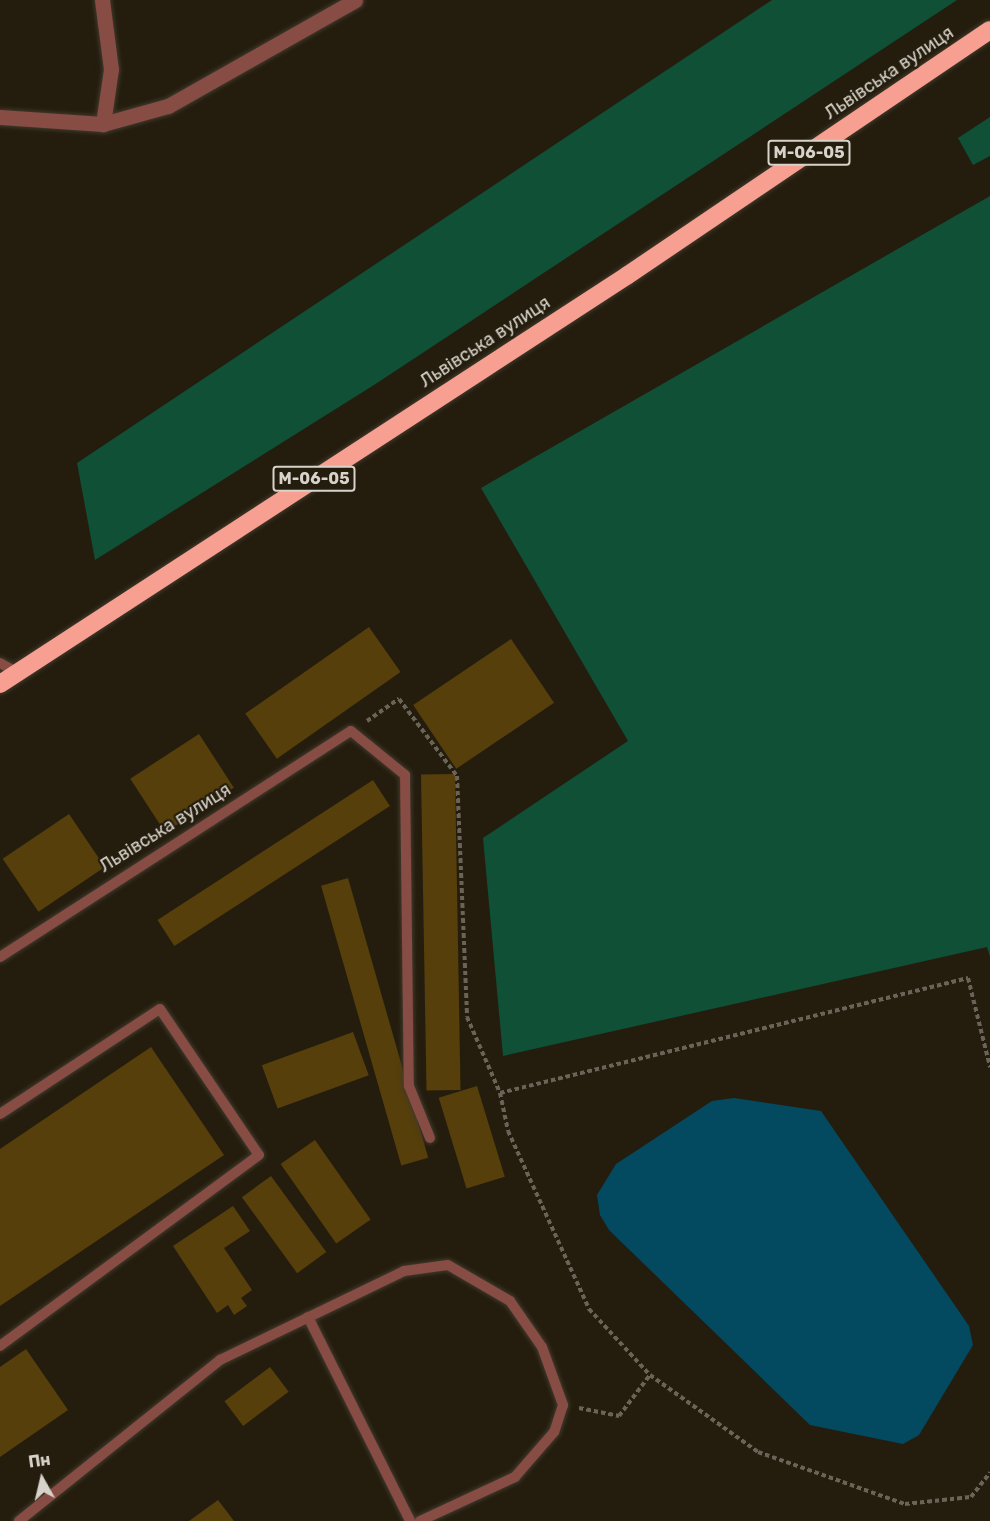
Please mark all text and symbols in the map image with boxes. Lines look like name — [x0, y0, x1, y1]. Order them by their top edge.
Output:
street label: Львівська вулиця — [820, 22, 958, 124]
road number: М-06-05 — [767, 140, 851, 166]
street label: Львівська вулиця — [416, 292, 554, 392]
road number: М-06-05 — [272, 466, 356, 492]
street label: Львівська вулиця — [95, 779, 235, 877]
north arrow — [12, 1449, 72, 1509]
text: Пн — [27, 1450, 52, 1472]

